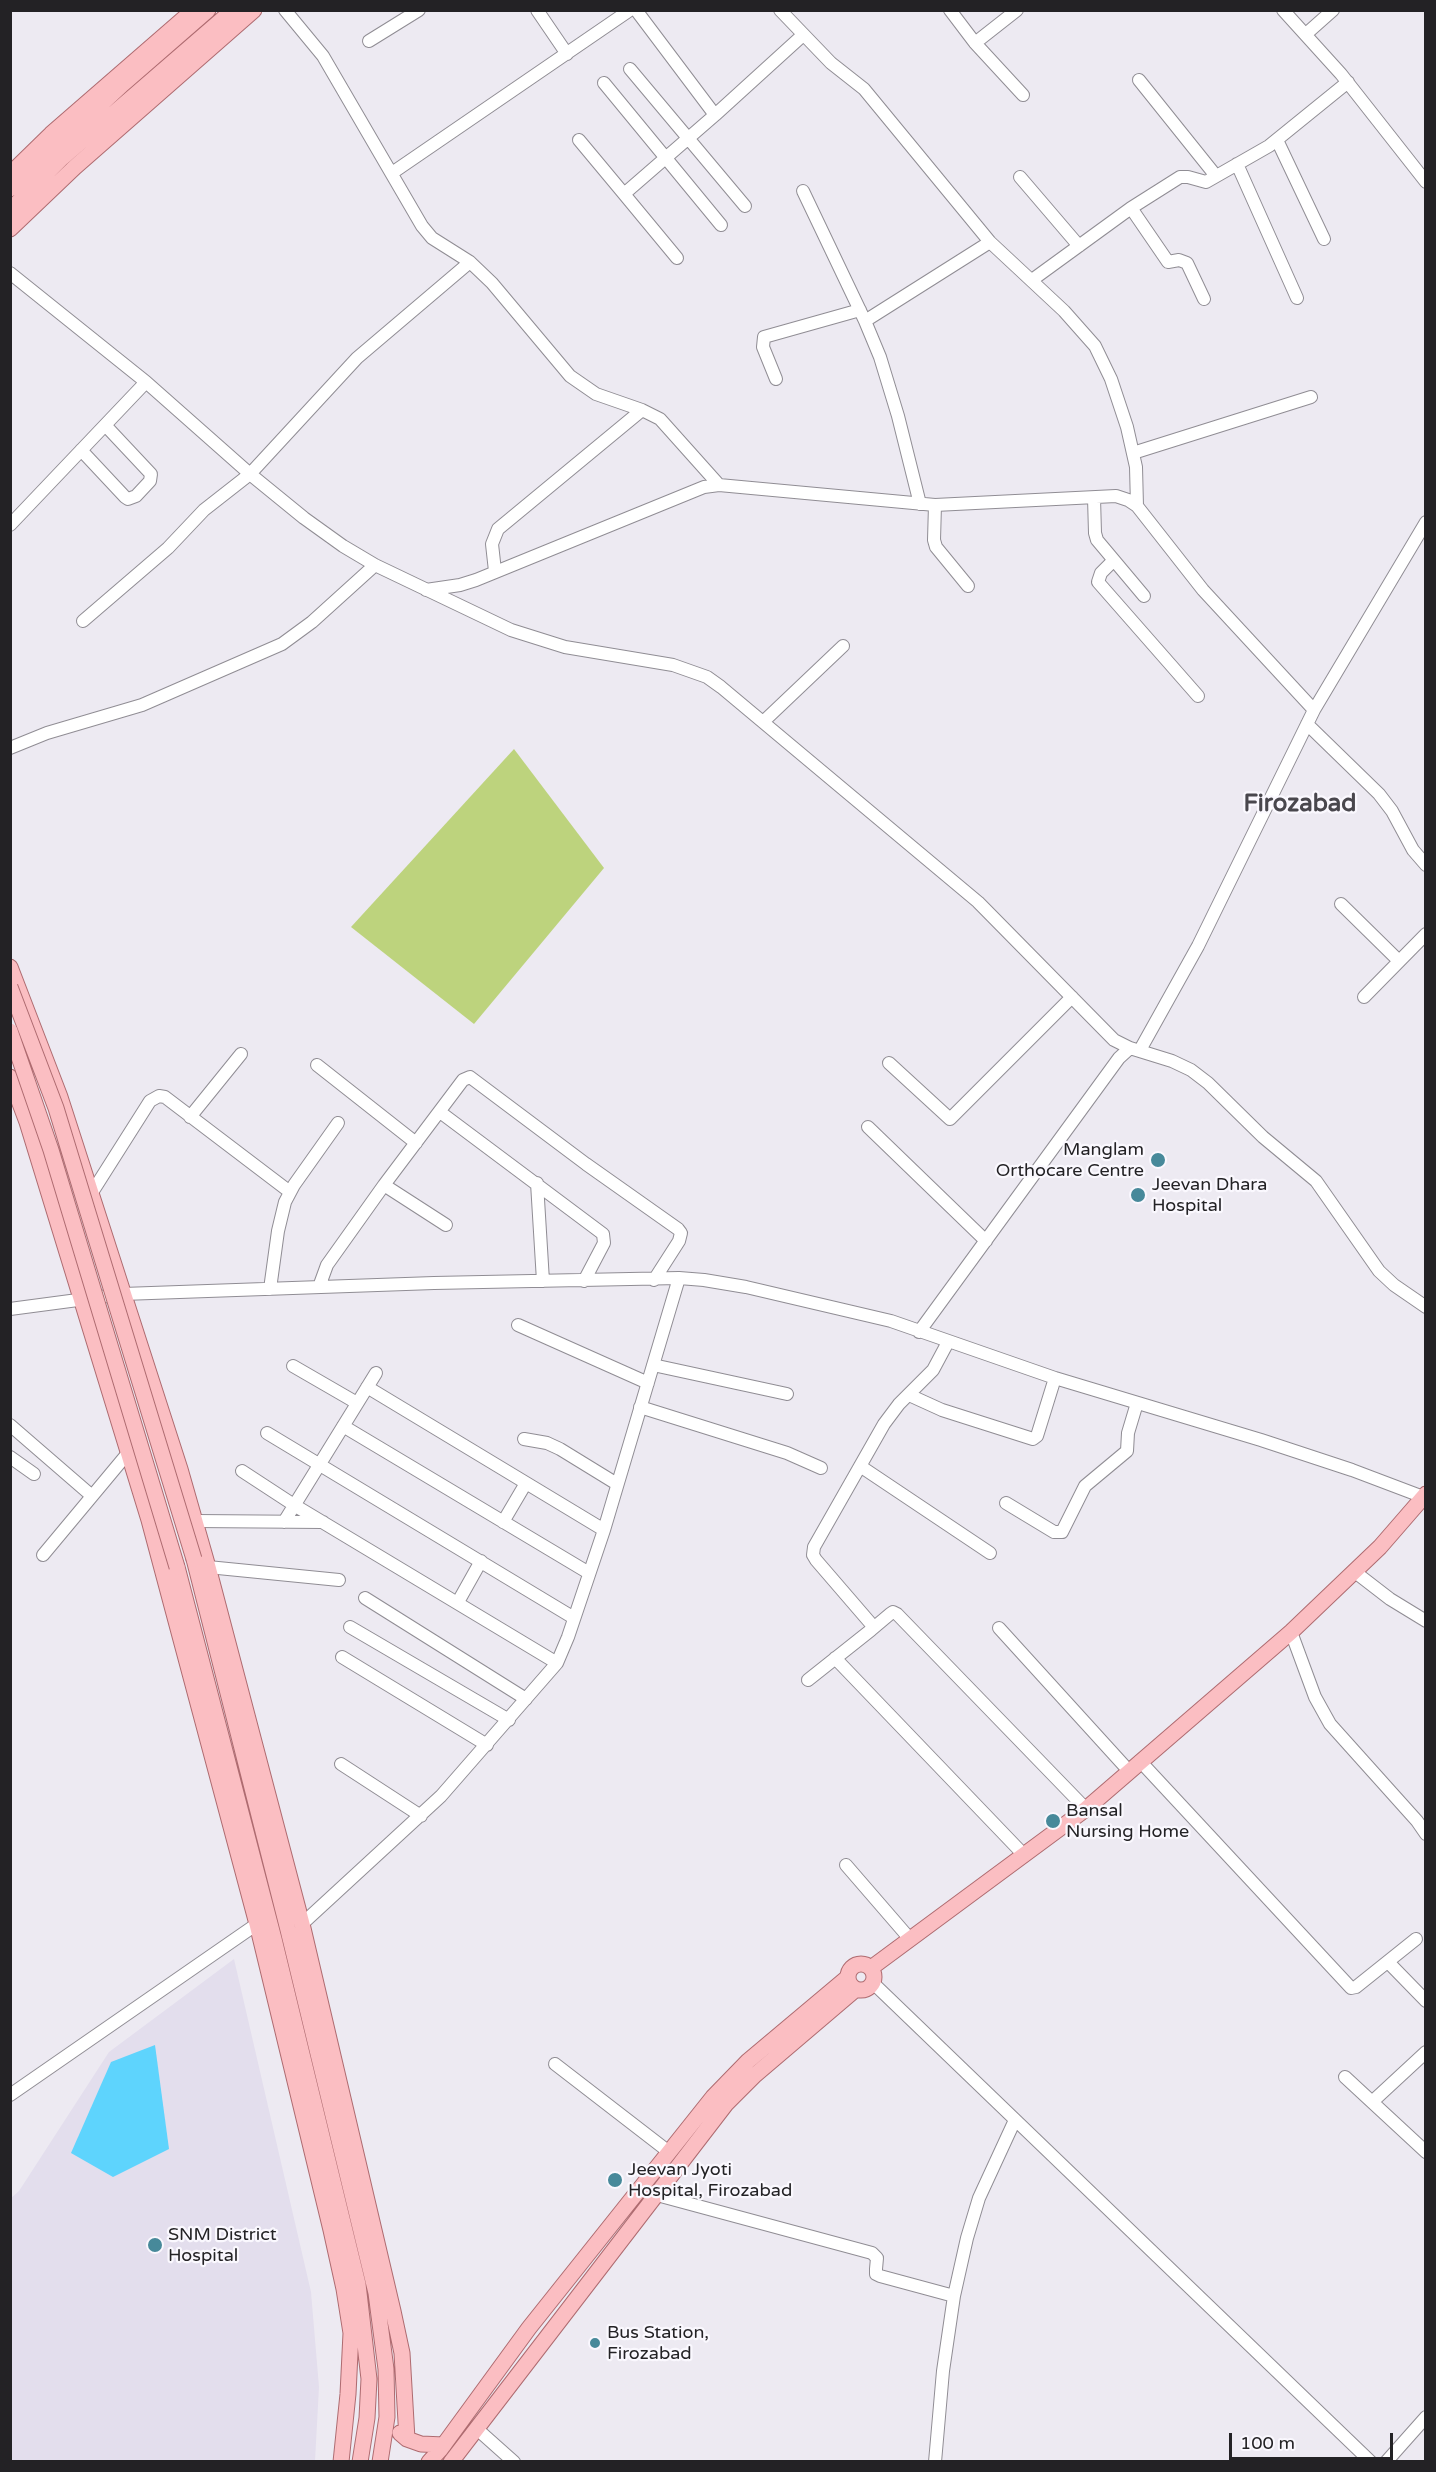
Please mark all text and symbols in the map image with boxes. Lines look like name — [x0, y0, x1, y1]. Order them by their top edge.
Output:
district label: Firozabad — [1244, 791, 1356, 819]
place label: Manglam Orthocare Centre — [996, 1139, 1144, 1182]
marker: Manglam Orthocare Centre — [1149, 1151, 1167, 1169]
place label: Jeevan Dhara Hospital — [1152, 1174, 1267, 1216]
marker: Jeevan Dhara Hospital — [1129, 1186, 1147, 1204]
place label: Bansal Nursing Home — [1066, 1800, 1189, 1842]
marker: Bansal Nursing Home — [1044, 1812, 1062, 1830]
place label: Jeevan Jyoti Hospital, Firozabad — [628, 2159, 792, 2202]
marker: Jeevan Jyoti Hospital, Firozabad — [606, 2171, 624, 2189]
place label: SNM District Hospital — [168, 2224, 277, 2266]
marker: SNM District Hospital — [146, 2236, 164, 2254]
place label: Bus Station, Firozabad — [607, 2322, 709, 2364]
marker: Bus Station, Firozabad — [588, 2336, 602, 2350]
scale bar — [1232, 2421, 1396, 2459]
text: 100 m — [1240, 2432, 1295, 2454]

